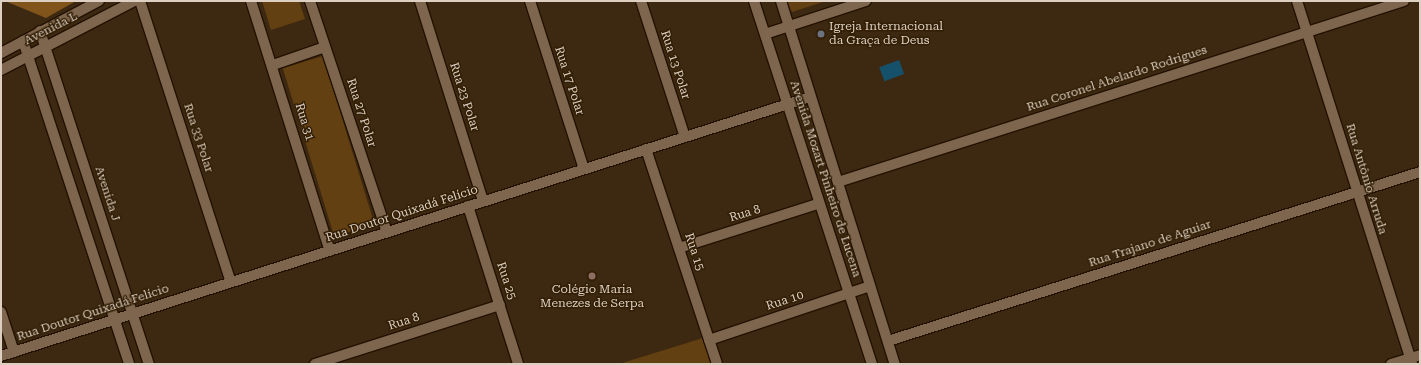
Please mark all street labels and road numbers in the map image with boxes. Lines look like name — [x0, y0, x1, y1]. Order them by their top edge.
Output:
street label: Avenida L — [22, 10, 80, 48]
street label: Rua 13 Polar — [657, 29, 693, 101]
street label: Rua Coronel Abelardo Rodrigues — [1025, 43, 1209, 115]
street label: Rua 17 Polar — [551, 45, 587, 117]
street label: Rua 23 Polar — [446, 61, 482, 133]
street label: Rua 27 Polar — [343, 77, 379, 149]
street label: Avenida Mozart Pinheiro de Lucena — [786, 79, 864, 279]
street label: Rua 31 — [291, 101, 317, 143]
street label: Rua 33 Polar — [180, 102, 216, 174]
street label: Rua Antônio Arruda — [1342, 122, 1390, 236]
street label: Avenida J — [91, 165, 123, 223]
street label: Rua Doutor Quixadá Felício — [324, 183, 480, 245]
street label: Rua 8 — [728, 202, 762, 226]
street label: Rua Trajano de Aguiar — [1087, 217, 1213, 271]
street label: Rua 15 — [681, 231, 707, 273]
street label: Rua 25 — [493, 260, 519, 302]
street label: Rua Doutor Quixadá Felício — [15, 282, 171, 344]
street label: Rua 10 — [764, 288, 806, 314]
street label: Rua 8 — [387, 310, 421, 334]

